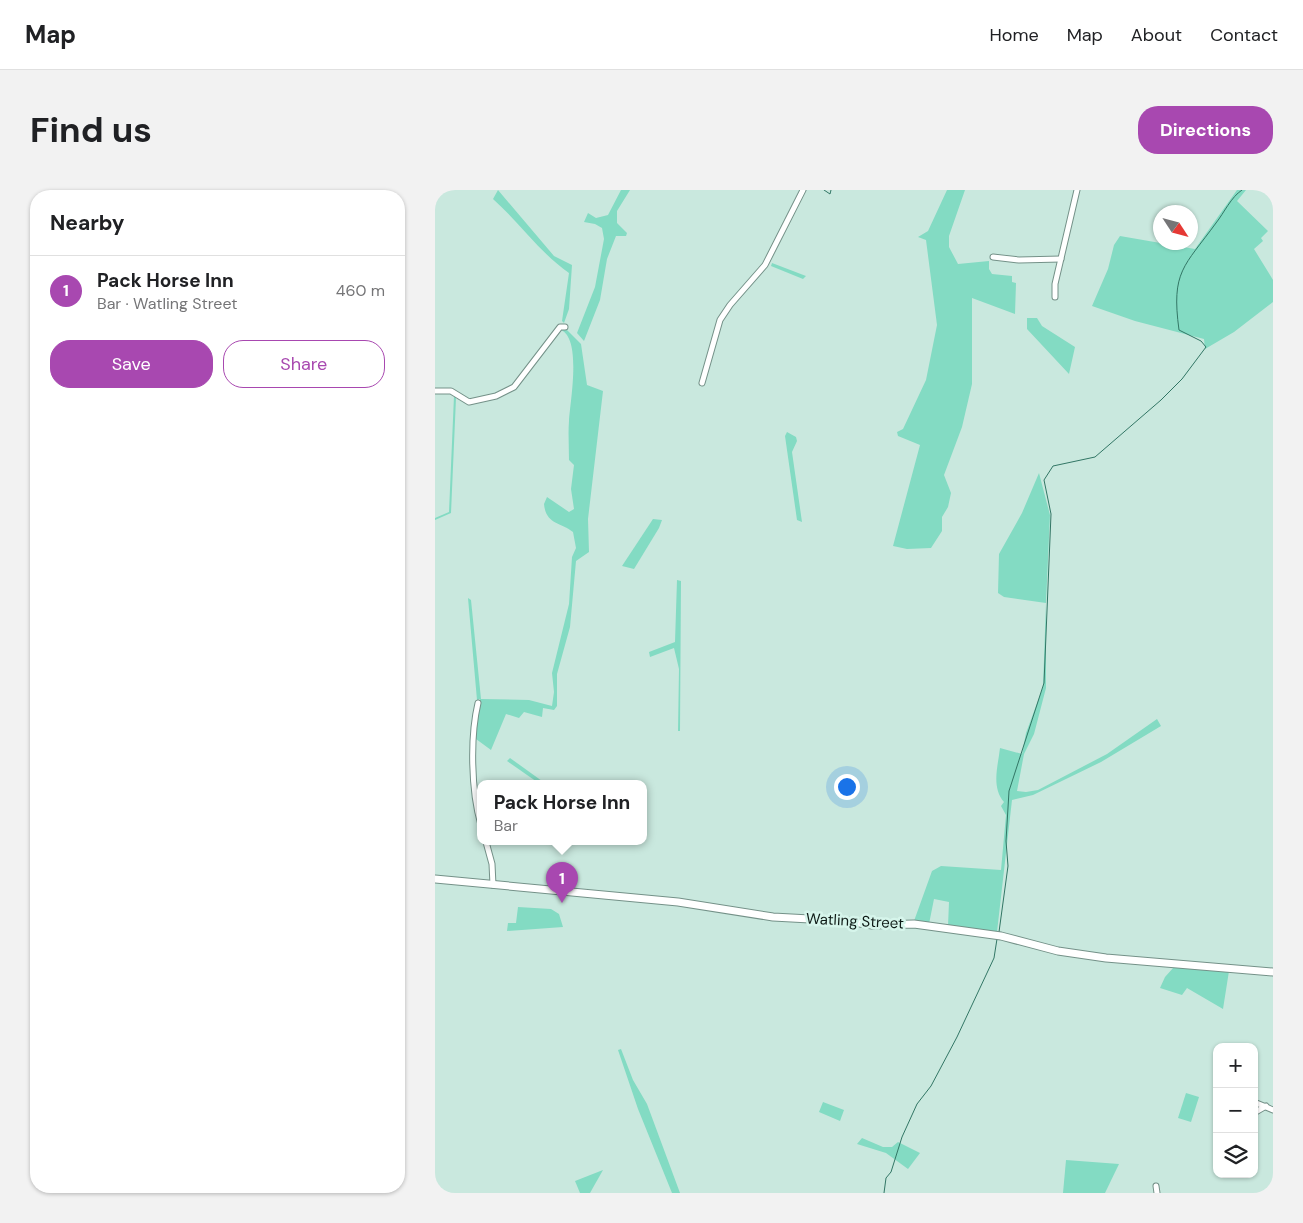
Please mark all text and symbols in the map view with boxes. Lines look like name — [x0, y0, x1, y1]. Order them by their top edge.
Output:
text: Map — [25, 19, 76, 50]
text: Home — [989, 23, 1039, 47]
text: Map — [1067, 23, 1103, 47]
text: About — [1131, 23, 1182, 47]
text: Contact — [1210, 23, 1278, 47]
button: Directions — [1138, 106, 1273, 154]
text: Find us — [30, 107, 152, 153]
north arrow — [1153, 205, 1198, 250]
text: Nearby — [50, 209, 124, 237]
text: Pack Horse Inn — [97, 268, 234, 293]
text: 1 — [63, 280, 69, 301]
text: 460 m — [336, 280, 385, 301]
text: Bar · Watling Street — [97, 293, 238, 314]
button: Save — [50, 340, 213, 388]
button: Share — [223, 340, 385, 388]
your location — [834, 774, 860, 800]
popup — [477, 780, 647, 845]
text: Pack Horse Inn — [494, 790, 630, 815]
text: Bar — [494, 815, 518, 836]
pin: 1 — [546, 862, 578, 903]
street label: Watling Street — [806, 908, 905, 934]
map controls — [1213, 1043, 1258, 1178]
button: + — [1213, 1043, 1258, 1088]
button: − — [1213, 1088, 1258, 1133]
button: layers — [1213, 1133, 1258, 1178]

